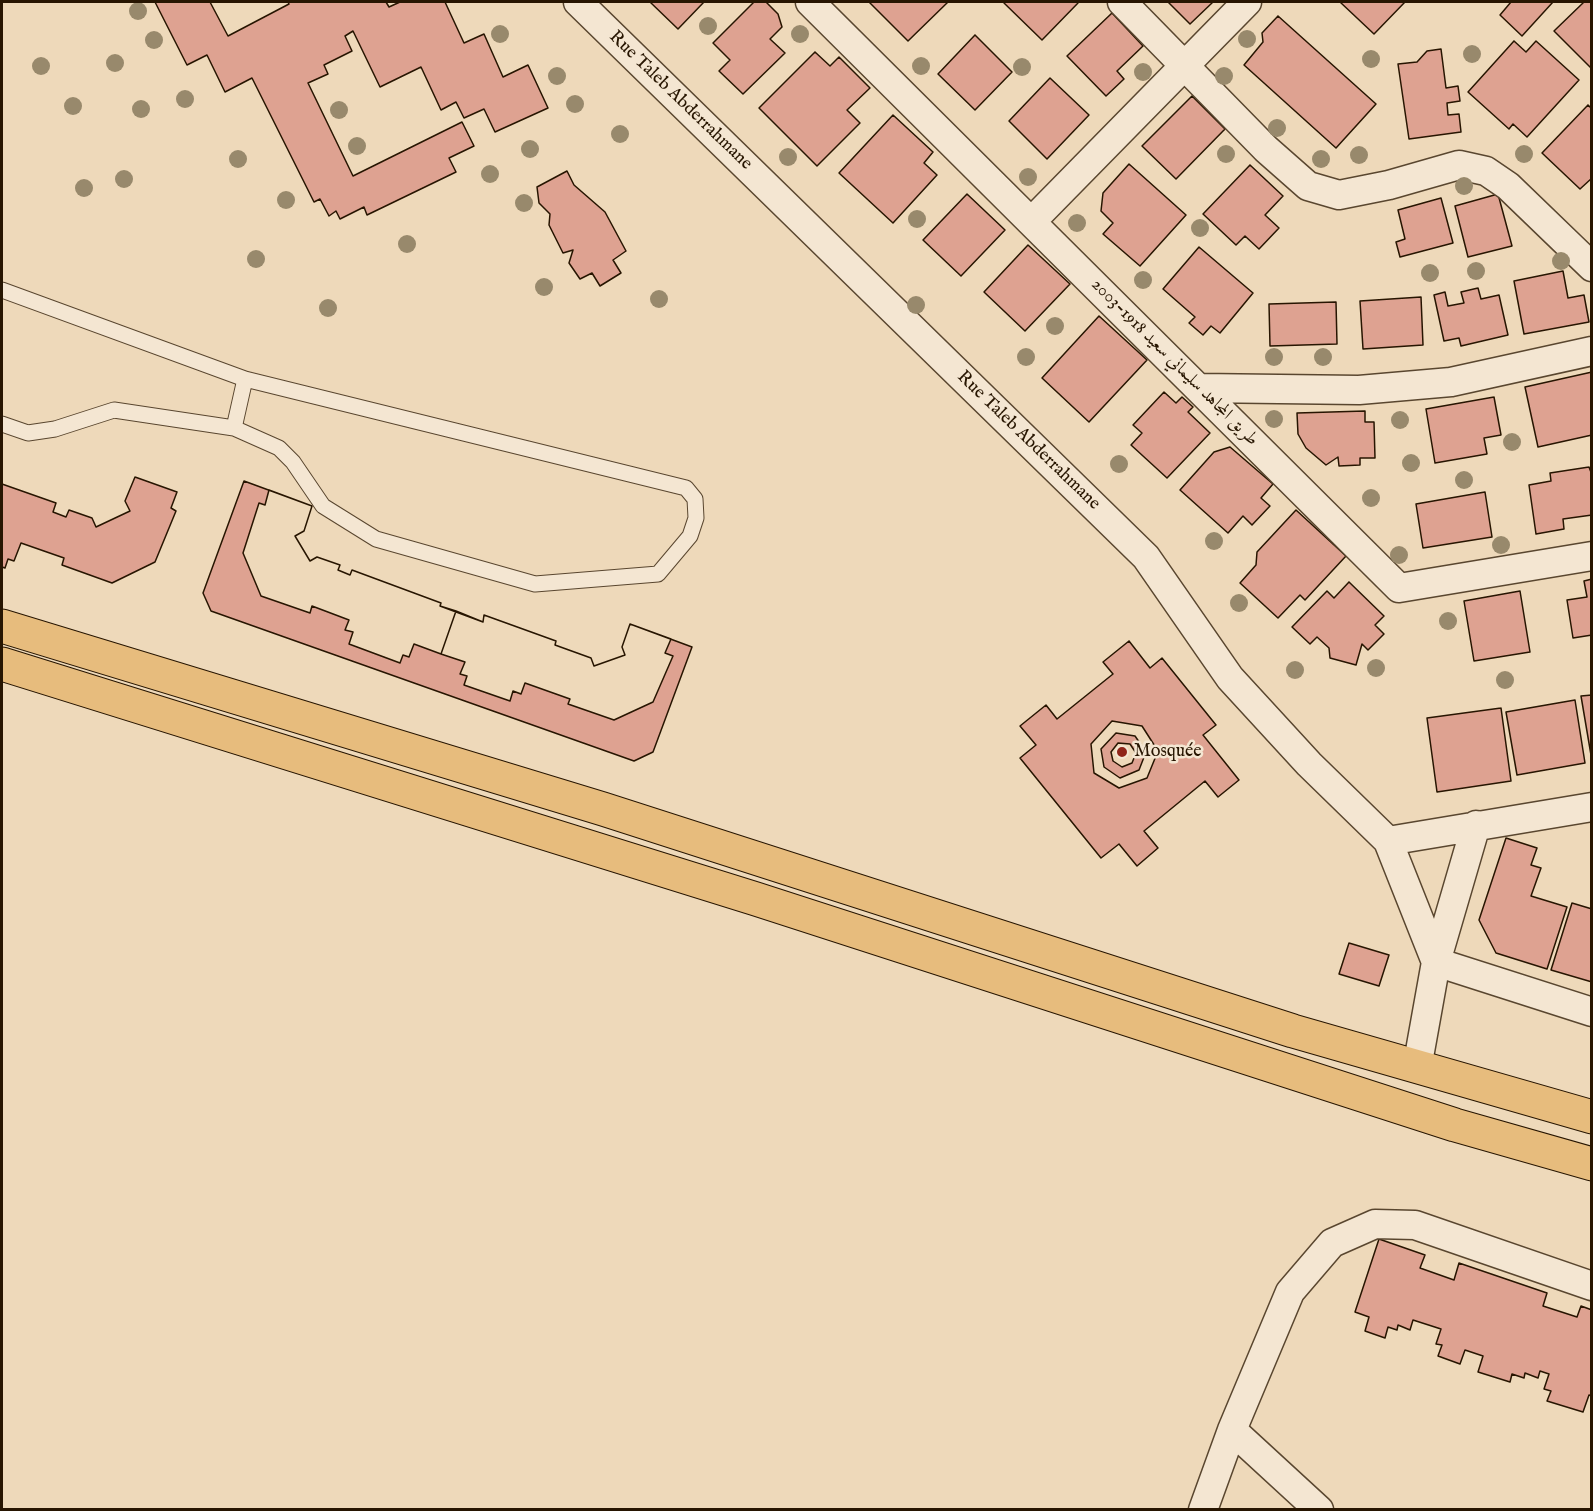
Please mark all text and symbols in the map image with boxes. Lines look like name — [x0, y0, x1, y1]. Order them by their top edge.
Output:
street label: Rue Taleb Abderrahmane — [604, 27, 756, 175]
street label: طريق المجاهد سليماني سعيد 1918-2003 — [1086, 275, 1262, 451]
street label: Rue Taleb Abderrahmane — [952, 367, 1104, 515]
place label: Mosquée — [1134, 741, 1202, 763]
marker: Mosquée — [1115, 745, 1129, 759]

